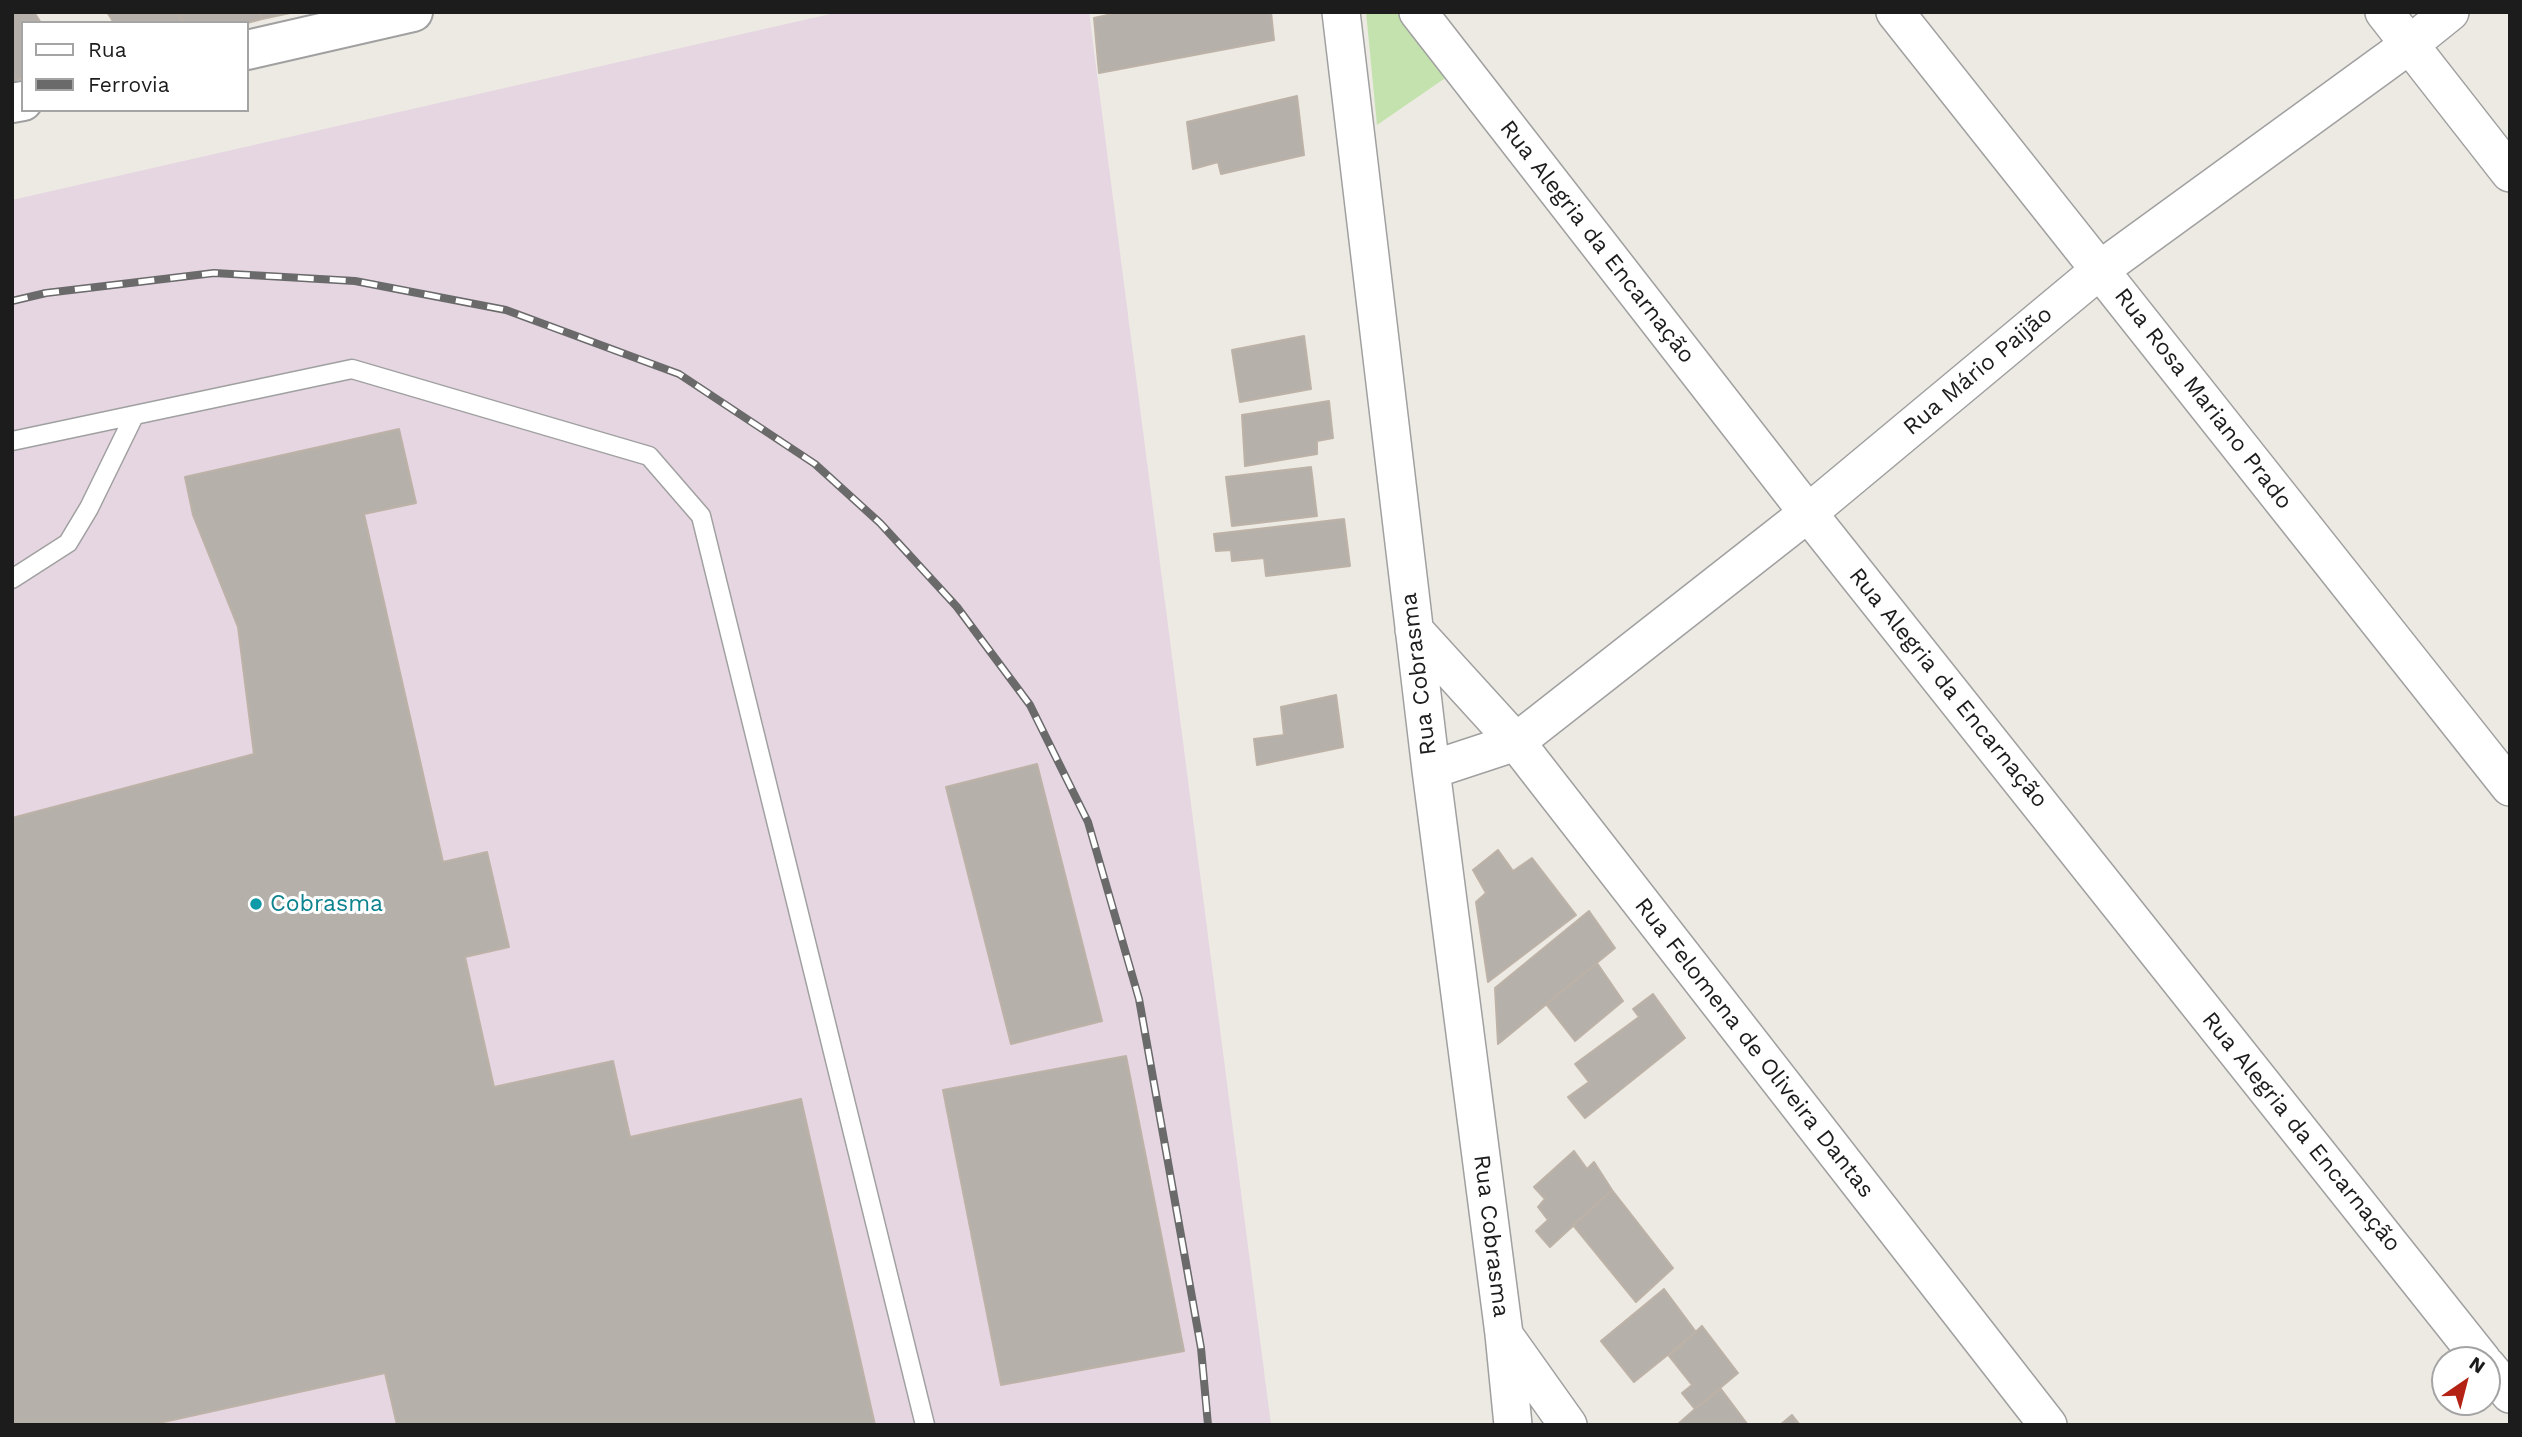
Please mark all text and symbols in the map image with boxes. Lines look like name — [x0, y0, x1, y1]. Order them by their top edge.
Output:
legend — [21, 21, 248, 112]
text: Rua — [88, 37, 127, 62]
text: Ferrovia — [88, 72, 170, 97]
street label: Rua Alegria da Encarnação — [1494, 115, 1700, 369]
street label: Rua Rosa Mariano Prado — [2108, 283, 2298, 515]
street label: Rua Mário Paijão — [1898, 301, 2058, 441]
street label: Rua Alegria da Encarnação — [1843, 563, 2053, 813]
street label: Rua Cobrasma — [1395, 591, 1443, 757]
place label: Cobrasma — [270, 890, 383, 918]
street label: Rua Felomena de Oliveira Dantas — [1628, 893, 1880, 1203]
marker: Cobrasma — [248, 896, 264, 912]
street label: Rua Alegria da Encarnação — [2196, 1007, 2406, 1257]
street label: Rua Cobrasma — [1467, 1153, 1515, 1319]
north arrow — [2431, 1346, 2501, 1416]
text: N — [2465, 1352, 2490, 1378]

